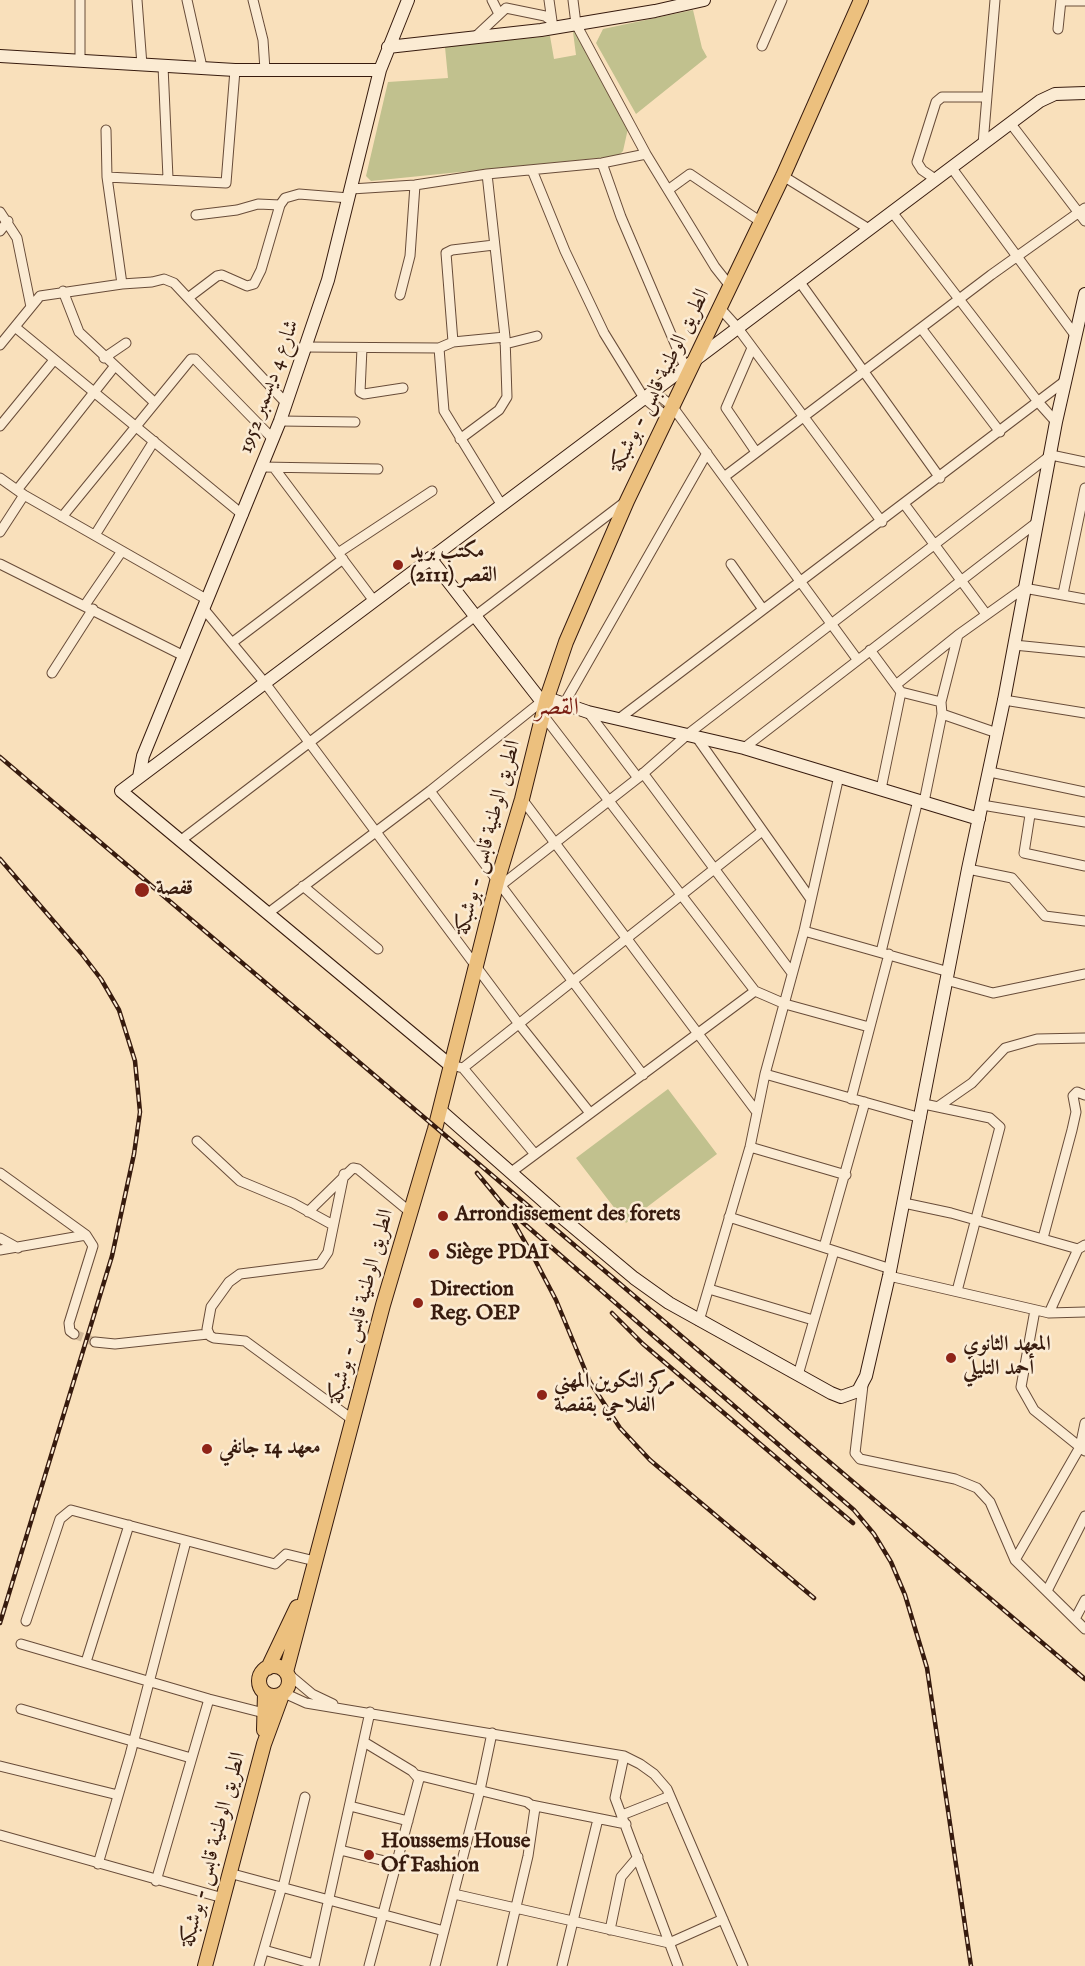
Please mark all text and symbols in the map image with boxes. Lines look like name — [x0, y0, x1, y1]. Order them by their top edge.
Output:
street label: الطريق الوطنية قابس - بوشبكة — [606, 285, 716, 477]
street label: شارع 4 ديسمبر 1952 — [234, 317, 306, 457]
place label: مكتب بريد القصر (2111) — [410, 540, 497, 590]
marker: مكتب بريد القصر (2111) — [391, 558, 405, 572]
district label: القصر — [535, 695, 579, 723]
street label: الطريق الوطنية قابس - بوشبكة — [451, 738, 527, 938]
place label: قفصة — [156, 877, 193, 903]
marker: قفصة — [133, 881, 151, 899]
place label: Arrondissement des forets — [455, 1203, 680, 1229]
street label: الطريق الوطنية قابس - بوشبكة — [324, 1207, 400, 1407]
marker: Arrondissement des forets — [436, 1209, 450, 1223]
place label: Siège PDAI — [446, 1241, 549, 1267]
marker: Siège PDAI — [427, 1247, 441, 1261]
place label: Direction Reg. OEP — [430, 1278, 520, 1328]
marker: Direction Reg. OEP — [411, 1296, 425, 1310]
place label: المعهد الثانوي أحمد التليلي — [963, 1333, 1051, 1383]
marker: المعهد الثانوي أحمد التليلي — [944, 1351, 958, 1365]
place label: مركز التكوين المهني الفلاحي بقفصة — [554, 1370, 675, 1420]
marker: مركز التكوين المهني الفلاحي بقفصة — [535, 1388, 549, 1402]
place label: معهد 14 جانفي — [219, 1436, 321, 1462]
marker: معهد 14 جانفي — [200, 1442, 214, 1456]
street label: الطريق الوطنية قابس - بوشبكة — [176, 1750, 252, 1950]
place label: Houssems House Of Fashion — [381, 1830, 530, 1880]
marker: Houssems House Of Fashion — [362, 1848, 376, 1862]

